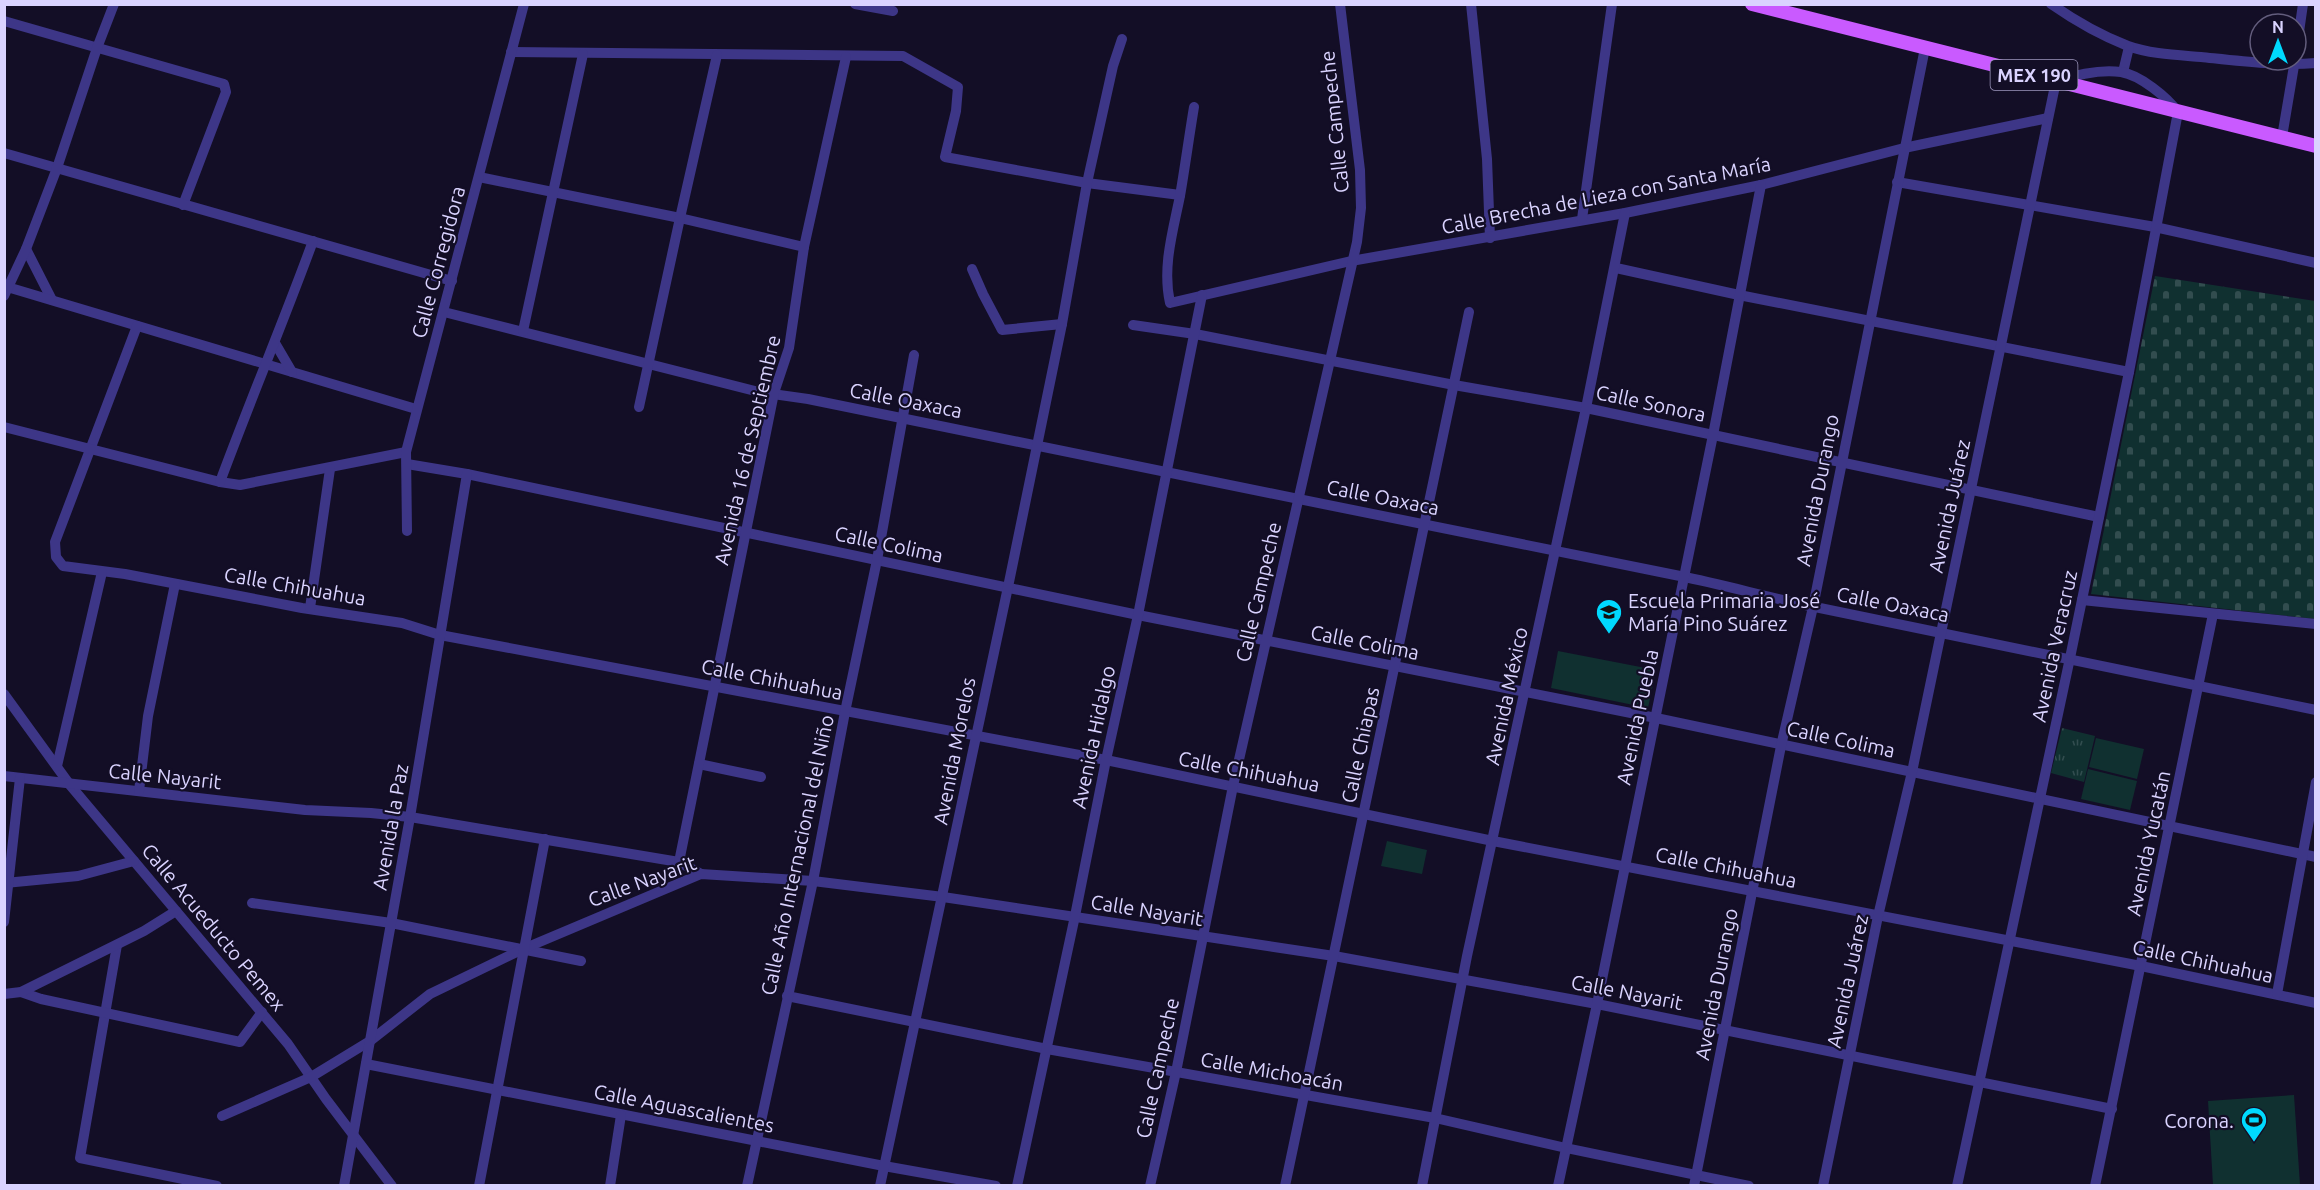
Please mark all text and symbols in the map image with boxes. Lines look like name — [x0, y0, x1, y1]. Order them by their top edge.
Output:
north arrow — [2248, 12, 2308, 72]
text: N — [2272, 18, 2284, 36]
street label: Calle Campeche — [1315, 50, 1353, 194]
road number: MEX 190 — [1990, 60, 2078, 90]
street label: Calle Brecha de Lieza con Santa María — [1439, 152, 1773, 238]
street label: Calle Corregidora — [407, 183, 469, 341]
street label: Avenida 16 de Septiembre — [709, 333, 785, 567]
street label: Calle Oaxaca — [848, 378, 964, 422]
street label: Calle Sonora — [1594, 380, 1708, 426]
street label: Avenida Durango — [1791, 412, 1843, 568]
street label: Avenida Juárez — [1924, 437, 1974, 575]
street label: Calle Oaxaca — [1325, 475, 1441, 519]
street label: Calle Campeche — [1231, 520, 1285, 664]
street label: Calle Colima — [833, 521, 945, 567]
street label: Calle Chihuahua — [222, 562, 368, 610]
street label: Avenida Veracruz — [2027, 568, 2081, 724]
street label: Calle Oaxaca — [1835, 582, 1951, 626]
place label: Escuela Primaria José María Pino Suárez — [1628, 589, 1820, 635]
school or university icon: Escuela Primaria José María Pino Suárez — [1594, 597, 1624, 635]
street label: Calle Colima — [1309, 620, 1421, 664]
street label: Avenida México — [1480, 625, 1532, 767]
street label: Avenida Puebla — [1611, 647, 1663, 787]
street label: Calle Chihuahua — [699, 654, 845, 704]
street label: Avenida Hidalgo — [1067, 663, 1119, 811]
street label: Avenida Morelos — [928, 675, 980, 827]
street label: Calle Chiapas — [1336, 685, 1384, 805]
street label: Calle Año Internacional del Niño — [756, 713, 838, 997]
street label: Calle Colima — [1785, 716, 1897, 762]
street label: Calle Chihuahua — [1176, 746, 1322, 796]
street label: Calle Nayarit — [107, 759, 223, 793]
street label: Avenida la Paz — [368, 762, 412, 892]
street label: Avenida Yucatán — [2121, 768, 2175, 918]
street label: Calle Acueducto Pemex — [137, 839, 291, 1015]
street label: Calle Chihuahua — [1653, 842, 1799, 892]
street label: Calle Nayarit — [585, 851, 699, 911]
street label: Calle Nayarit — [1089, 890, 1205, 930]
street label: Avenida Durango — [1690, 906, 1742, 1062]
street label: Avenida Juárez — [1822, 912, 1872, 1050]
street label: Calle Chihuahua — [2130, 935, 2276, 987]
street label: Calle Nayarit — [1569, 970, 1685, 1014]
street label: Calle Campeche — [1131, 996, 1183, 1140]
street label: Calle Michoacán — [1199, 1047, 1345, 1095]
street label: Calle Aguascalientes — [592, 1079, 776, 1137]
sports icon: Corona. — [2239, 1105, 2269, 1143]
place label: Corona. — [2164, 1109, 2234, 1132]

